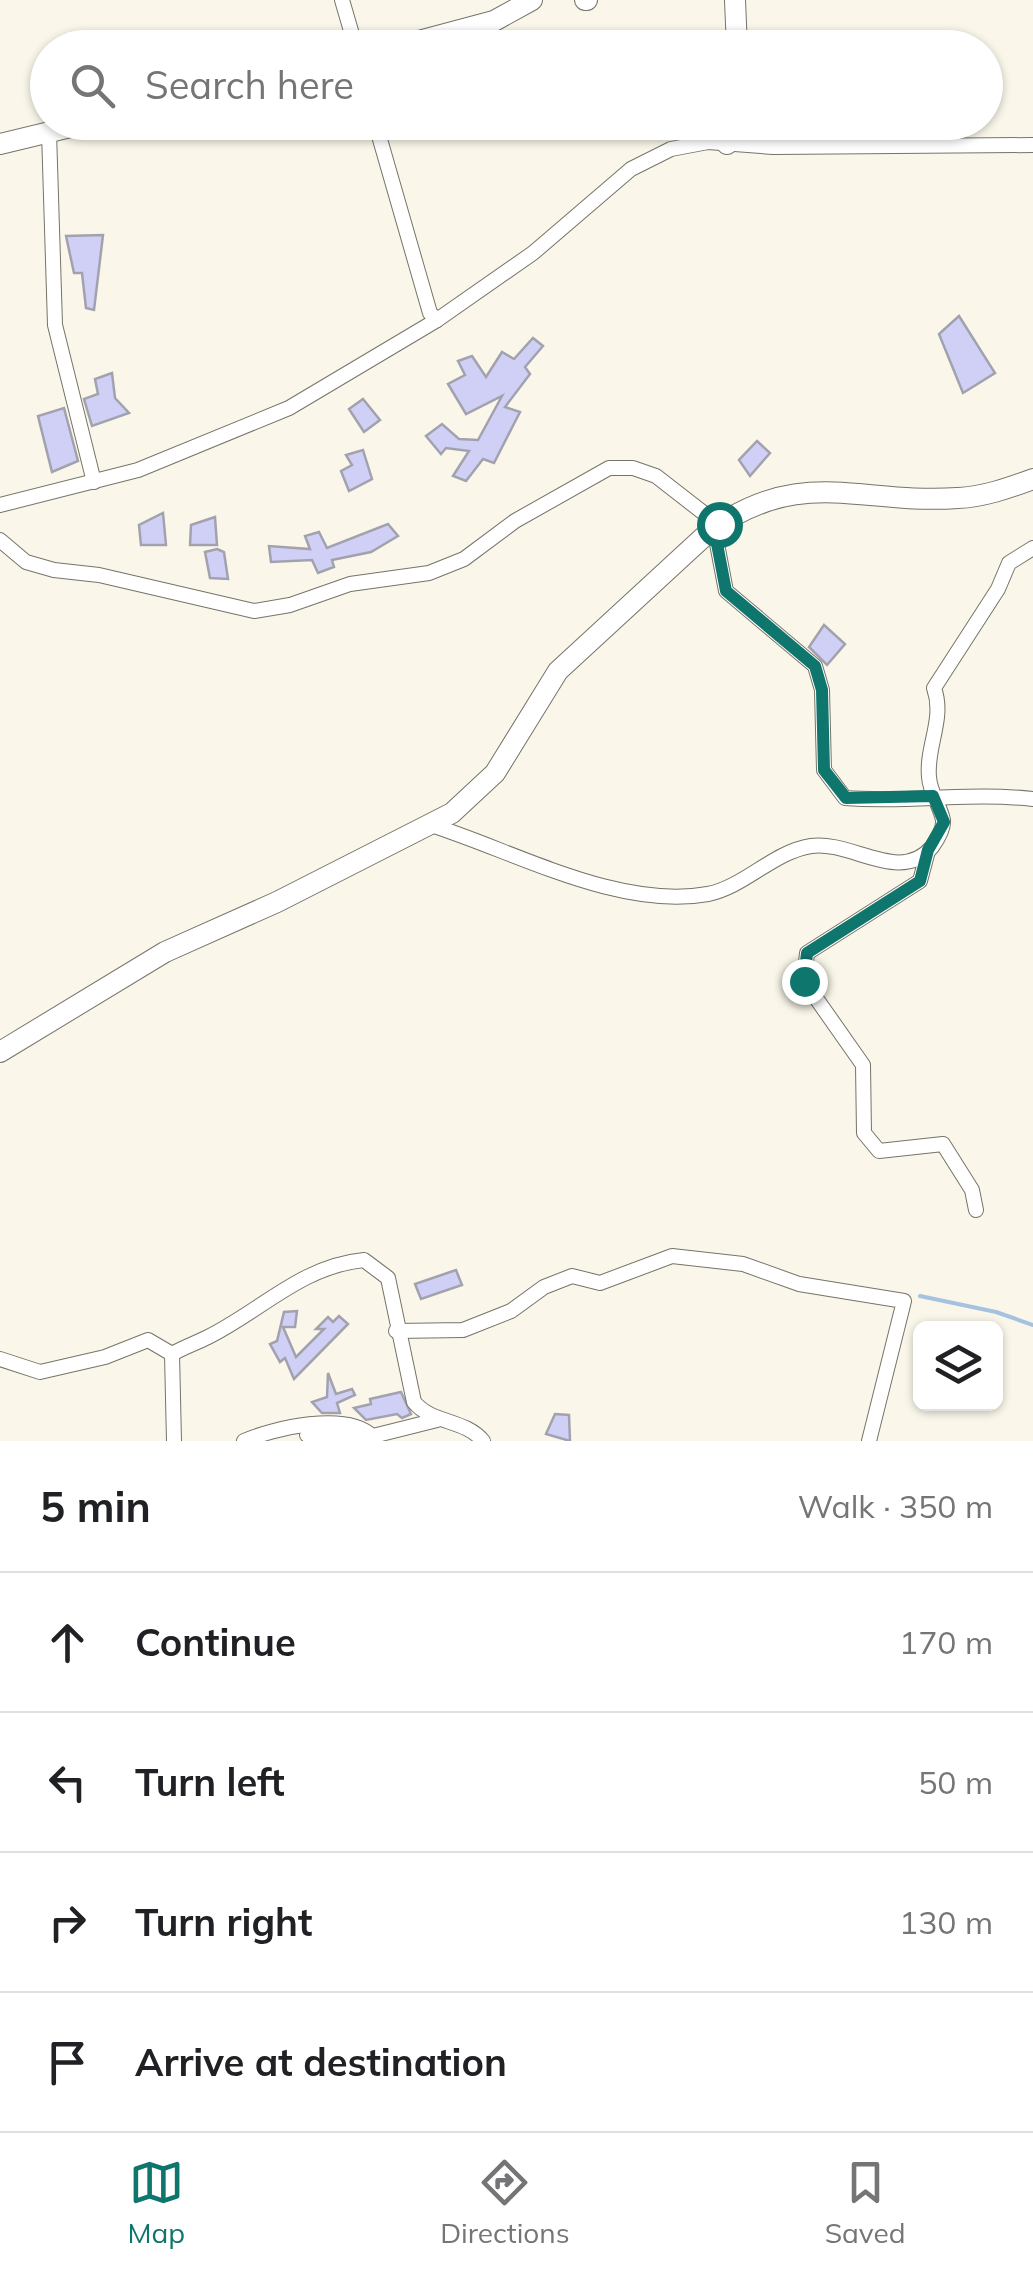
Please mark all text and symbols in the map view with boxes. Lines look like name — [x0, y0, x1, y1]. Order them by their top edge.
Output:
search box — [30, 30, 1003, 140]
icon: search — [65, 58, 120, 113]
text: Search here — [145, 61, 354, 109]
route start — [697, 502, 743, 548]
route end — [782, 959, 828, 1005]
map controls — [913, 1321, 1003, 1411]
button: layers — [913, 1321, 1003, 1411]
text: 5 min — [40, 1480, 151, 1533]
text: Walk · 350 m — [798, 1486, 993, 1526]
icon: ahead — [40, 1615, 95, 1670]
text: Continue — [135, 1618, 296, 1666]
text: 170 m — [899, 1622, 993, 1662]
icon: left — [40, 1755, 95, 1810]
text: Turn left — [135, 1758, 285, 1806]
text: 50 m — [918, 1762, 993, 1802]
icon: right — [40, 1895, 95, 1950]
text: Turn right — [135, 1898, 312, 1946]
text: 130 m — [899, 1902, 993, 1942]
icon: arrive — [40, 2035, 95, 2090]
text: Arrive at destination — [135, 2038, 507, 2086]
tab: Map — [128, 2155, 185, 2250]
tab: Directions — [440, 2155, 570, 2250]
tab: Saved — [825, 2155, 905, 2250]

